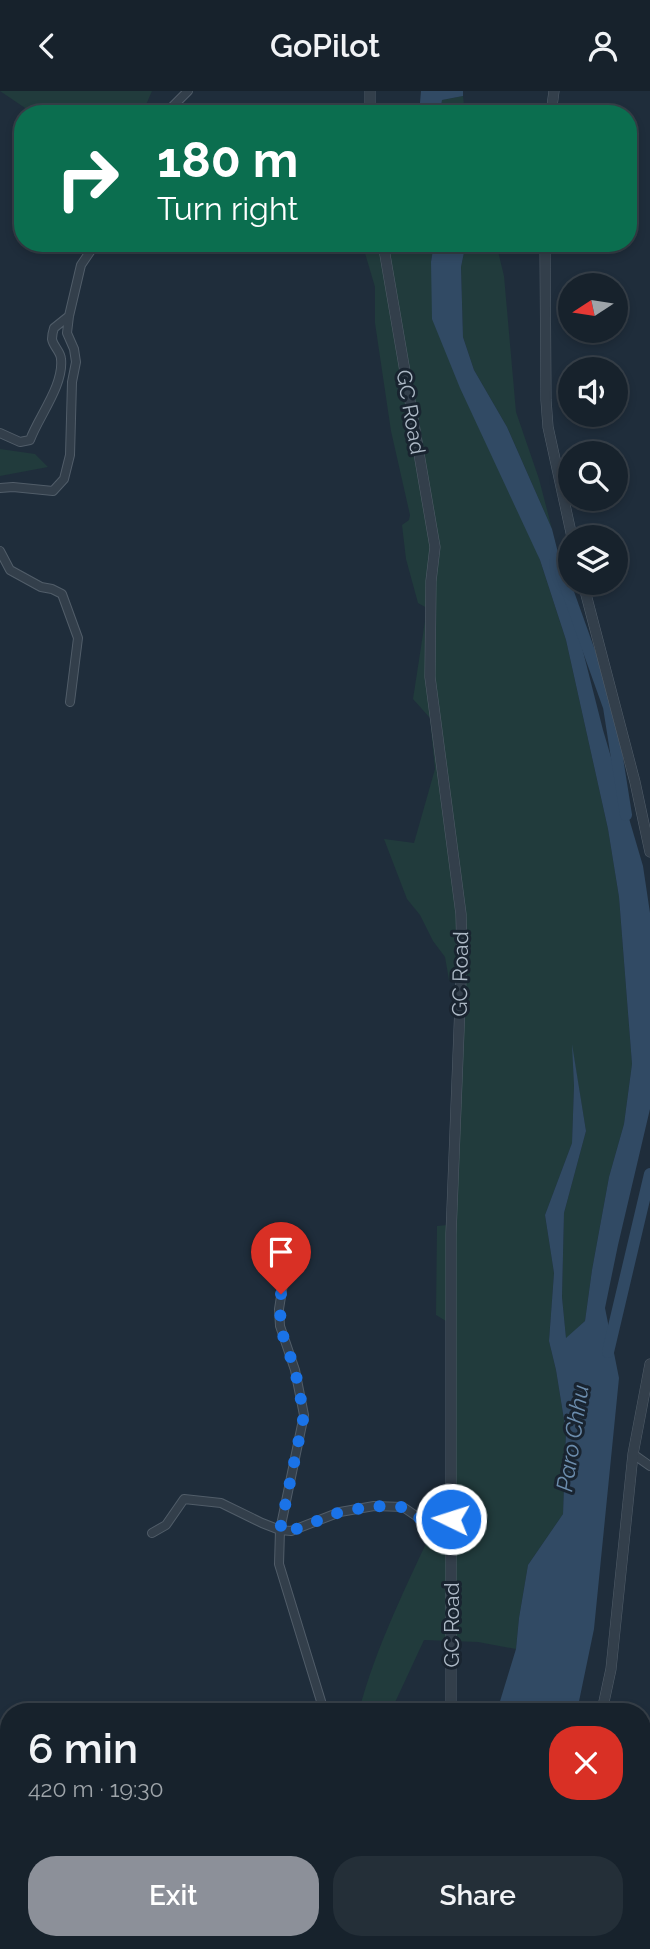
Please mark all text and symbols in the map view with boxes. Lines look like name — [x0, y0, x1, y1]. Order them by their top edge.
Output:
icon: back — [28, 27, 66, 65]
text: GoPilot — [270, 27, 380, 64]
icon: person — [584, 27, 622, 65]
text: 180 m — [157, 131, 298, 188]
icon: right — [42, 133, 133, 224]
text: Turn right — [157, 190, 298, 227]
north arrow — [558, 273, 628, 343]
map controls — [558, 273, 628, 595]
button: sound — [558, 357, 628, 427]
street label: GC Road — [391, 368, 431, 456]
button: search — [558, 441, 628, 511]
button: layers — [558, 525, 628, 595]
street label: GC Road — [447, 931, 473, 1017]
pin — [251, 1222, 311, 1294]
icon: arrive — [262, 1233, 300, 1271]
water label: Paro Chhu — [550, 1383, 594, 1493]
position arrow — [414, 1482, 488, 1556]
street label: GC Road — [439, 1582, 464, 1668]
text: 6 min — [28, 1724, 138, 1773]
button: close — [549, 1726, 623, 1800]
text: 420 m · 19:30 — [28, 1775, 164, 1802]
button: Exit — [28, 1856, 319, 1936]
button: Share — [333, 1856, 623, 1936]

